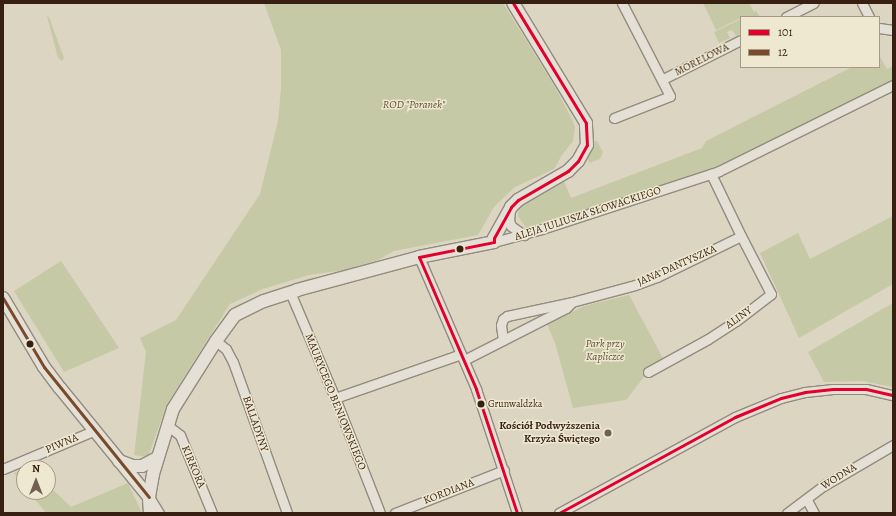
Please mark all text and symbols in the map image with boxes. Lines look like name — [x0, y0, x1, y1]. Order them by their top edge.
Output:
legend — [740, 16, 880, 68]
text: 101 — [778, 24, 793, 40]
street label: MORELOWA — [673, 41, 731, 79]
text: 12 — [778, 44, 788, 60]
park label: ROD "Poranek" — [383, 98, 445, 112]
street label: ALEJA JULIUSZA SŁOWACKIEGO — [513, 184, 663, 244]
street label: JANA DANTYSZKA — [635, 243, 719, 289]
unlabelled marker — [455, 244, 465, 254]
street label: ALINY — [723, 304, 755, 332]
street label: MAURYCEGO BENIOWSKIEGO — [302, 332, 368, 472]
park label: Park przy Kapliczce — [585, 338, 625, 364]
unlabelled marker — [25, 339, 35, 349]
street label: BALLADYNY — [239, 394, 271, 454]
place label: Grunwaldzka — [488, 398, 542, 410]
marker: Grunwaldzka — [476, 399, 486, 409]
place label: Kościół Podwyższenia Krzyża Świętego — [499, 420, 600, 446]
marker: Kościół Podwyższenia Krzyża Świętego — [603, 428, 613, 438]
street label: PIWNA — [44, 431, 80, 457]
street label: KIRKORA — [178, 444, 208, 490]
north arrow — [16, 460, 56, 500]
text: N — [32, 461, 40, 476]
street label: WODNA — [819, 461, 859, 493]
street label: KORDIANA — [422, 476, 476, 508]

